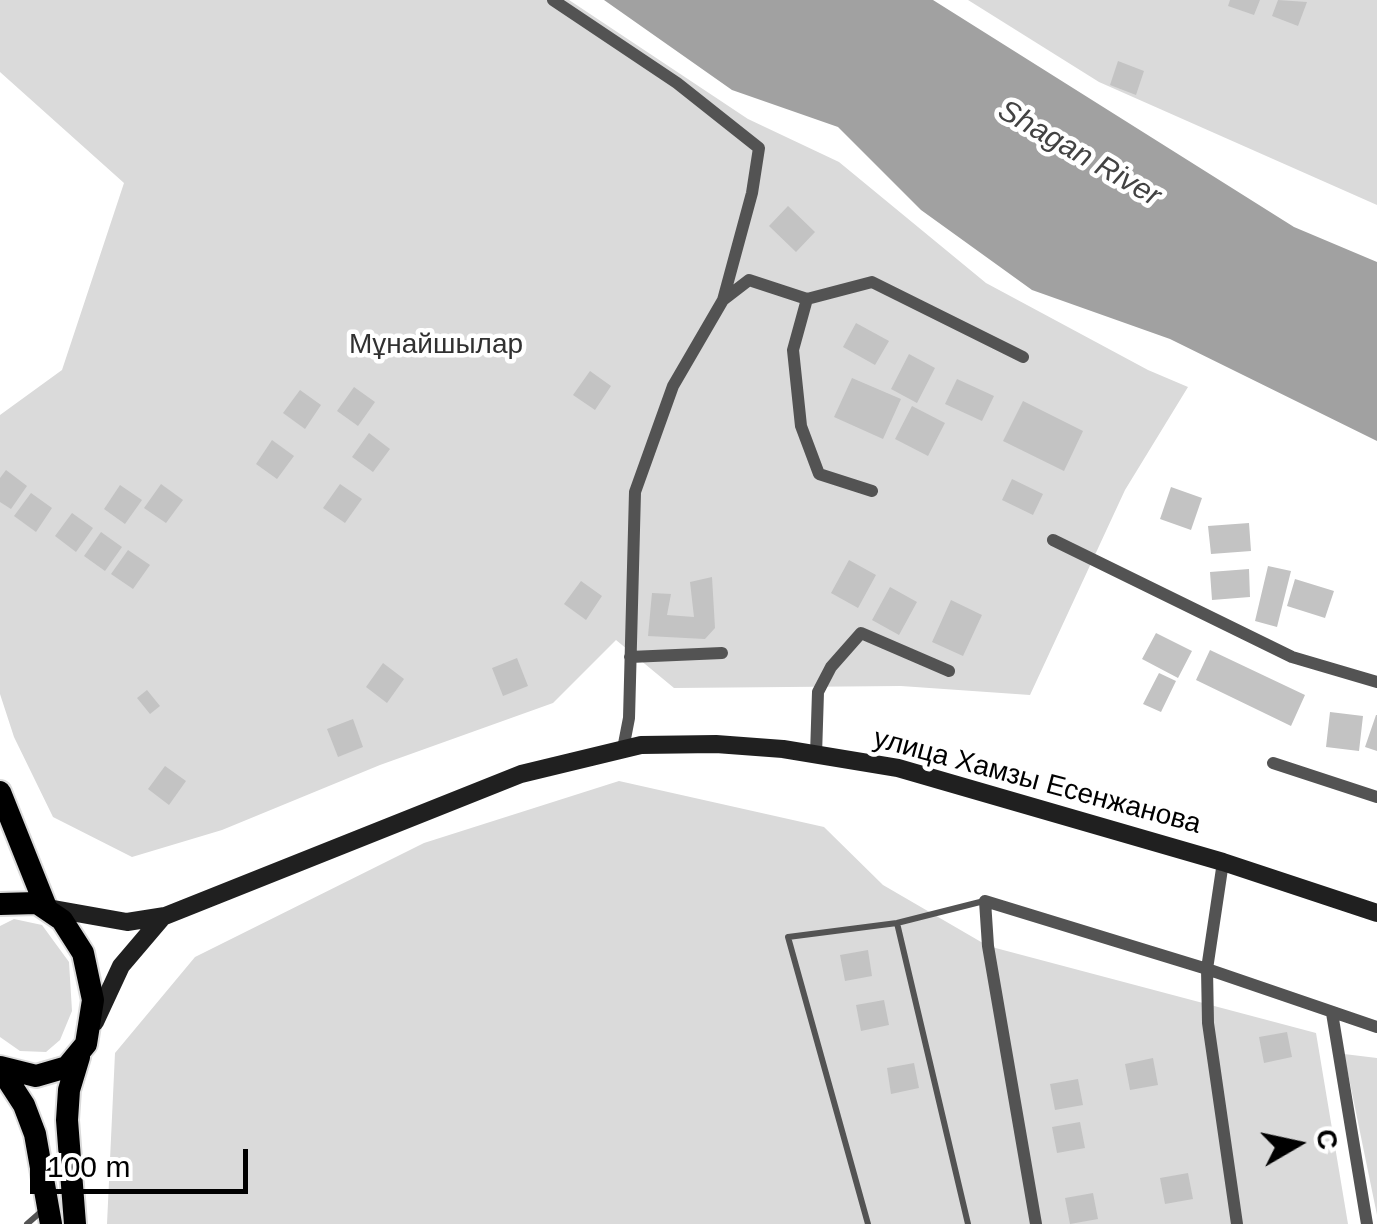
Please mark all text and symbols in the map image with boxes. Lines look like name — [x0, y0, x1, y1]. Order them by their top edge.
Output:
water label: Shagan River — [991, 93, 1167, 215]
park label: Мұнайшылар — [349, 328, 523, 362]
street label: улица Хамзы Есенжанова — [870, 722, 1204, 842]
north arrow — [1247, 1094, 1347, 1194]
text: С — [1310, 1127, 1344, 1152]
scale bar — [35, 1129, 252, 1191]
text: 100 m — [47, 1150, 130, 1183]

